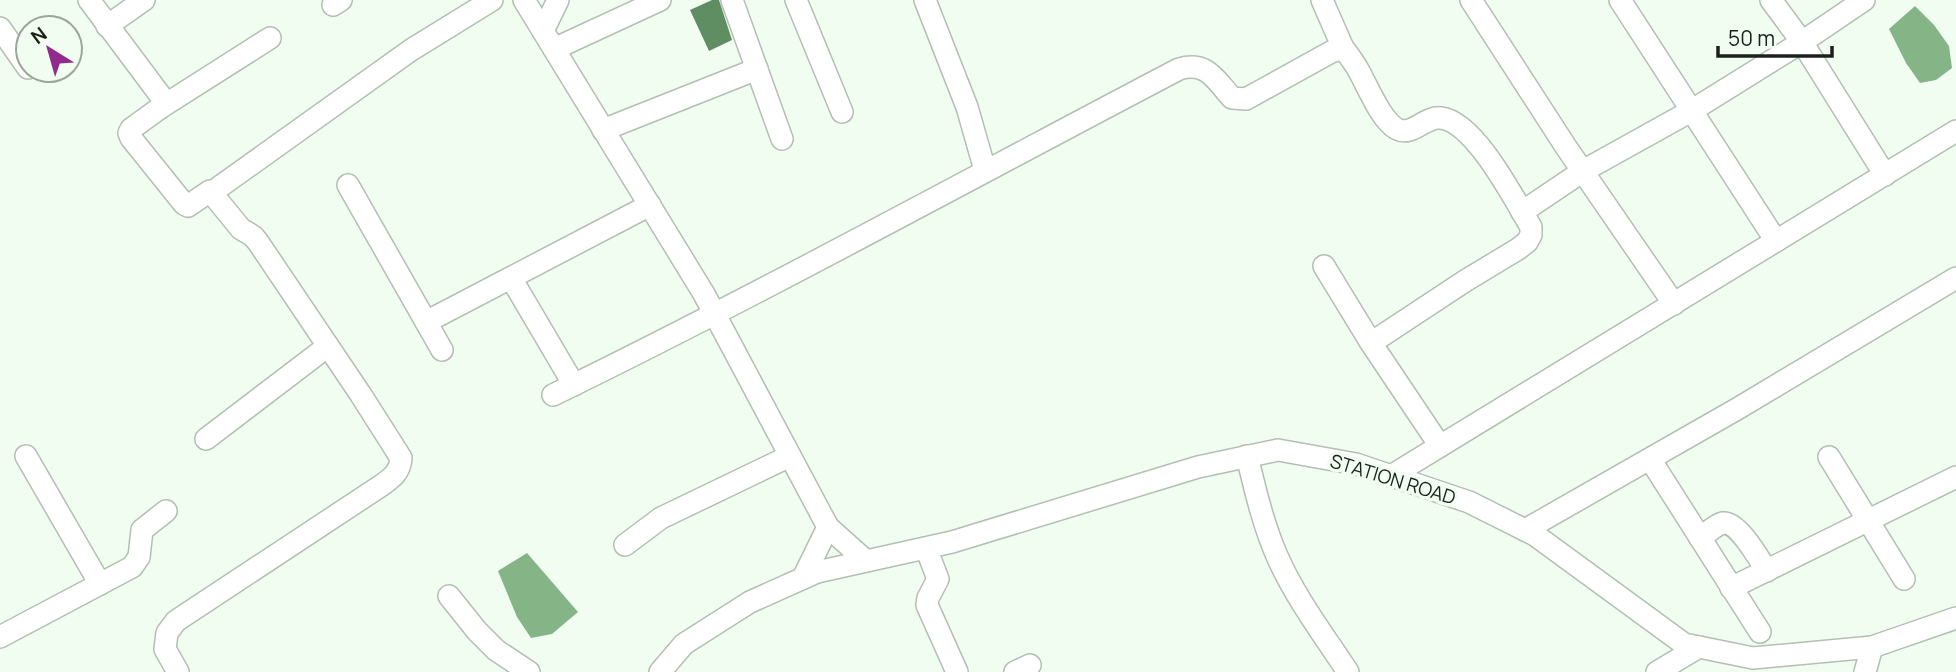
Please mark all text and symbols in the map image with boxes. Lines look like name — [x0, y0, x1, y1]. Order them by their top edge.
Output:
north arrow — [14, 14, 84, 84]
scale bar — [1718, 14, 1832, 58]
text: N — [25, 21, 52, 50]
text: 50 m — [1728, 24, 1775, 52]
street label: STATION ROAD — [1327, 448, 1459, 510]

